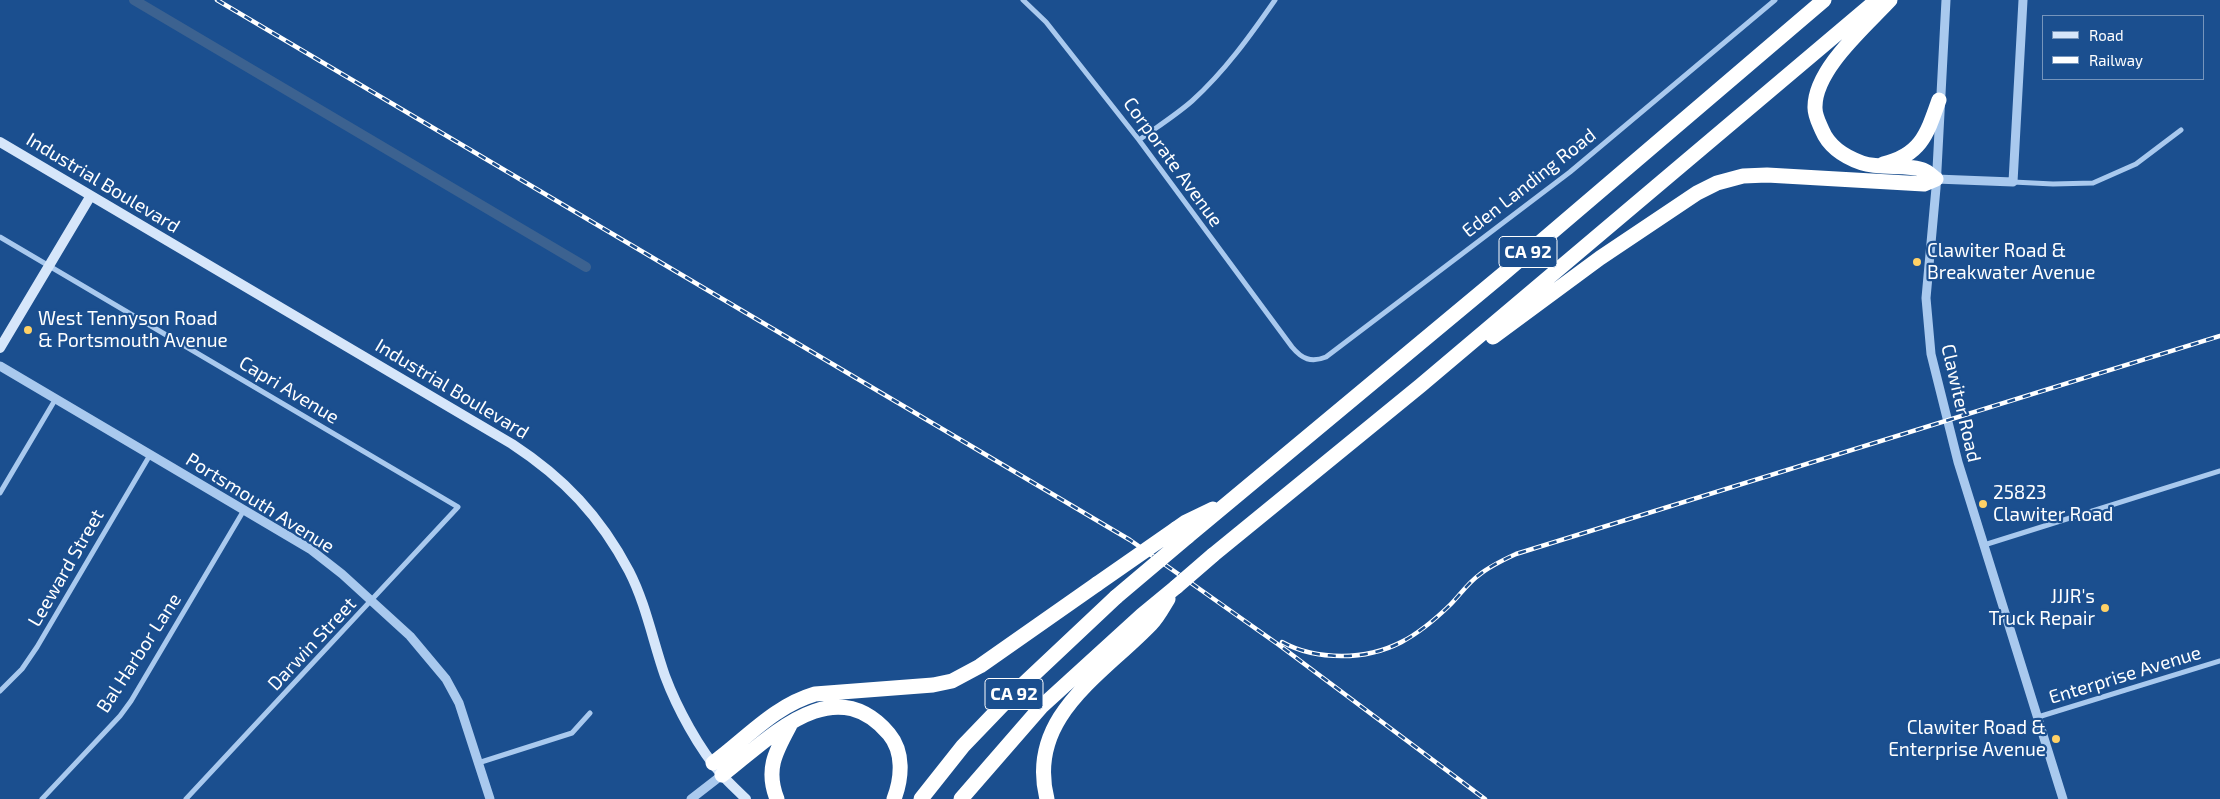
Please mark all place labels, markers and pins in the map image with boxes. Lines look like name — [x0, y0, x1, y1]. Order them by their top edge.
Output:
place label: Clawiter Road & Breakwater Avenue — [1927, 240, 2095, 284]
marker: Clawiter Road & Breakwater Avenue — [1911, 256, 1923, 268]
place label: West Tennyson Road & Portsmouth Avenue — [38, 308, 228, 352]
marker: West Tennyson Road & Portsmouth Avenue — [22, 324, 34, 336]
place label: 25823 Clawiter Road — [1993, 482, 2113, 526]
marker: 25823 Clawiter Road — [1977, 498, 1989, 510]
place label: JJJR's Truck Repair — [1988, 586, 2095, 630]
marker: JJJR's Truck Repair — [2099, 602, 2111, 614]
place label: Clawiter Road & Enterprise Avenue — [1888, 717, 2046, 761]
marker: Clawiter Road & Enterprise Avenue — [2050, 733, 2062, 745]

